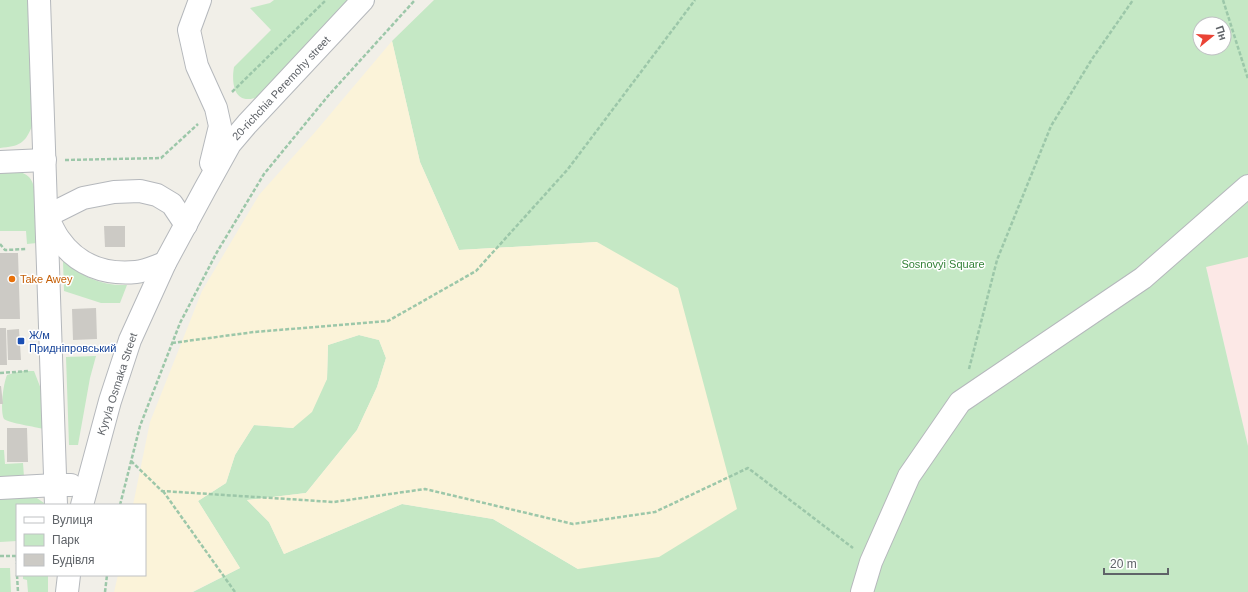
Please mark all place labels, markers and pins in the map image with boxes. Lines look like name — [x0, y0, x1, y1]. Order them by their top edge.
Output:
place label: Take Awey — [20, 273, 73, 285]
marker: Take Awey — [7, 274, 17, 284]
place label: Ж/м Придніпровський — [29, 329, 116, 354]
marker: Ж/м Придніпровський — [16, 336, 26, 346]

